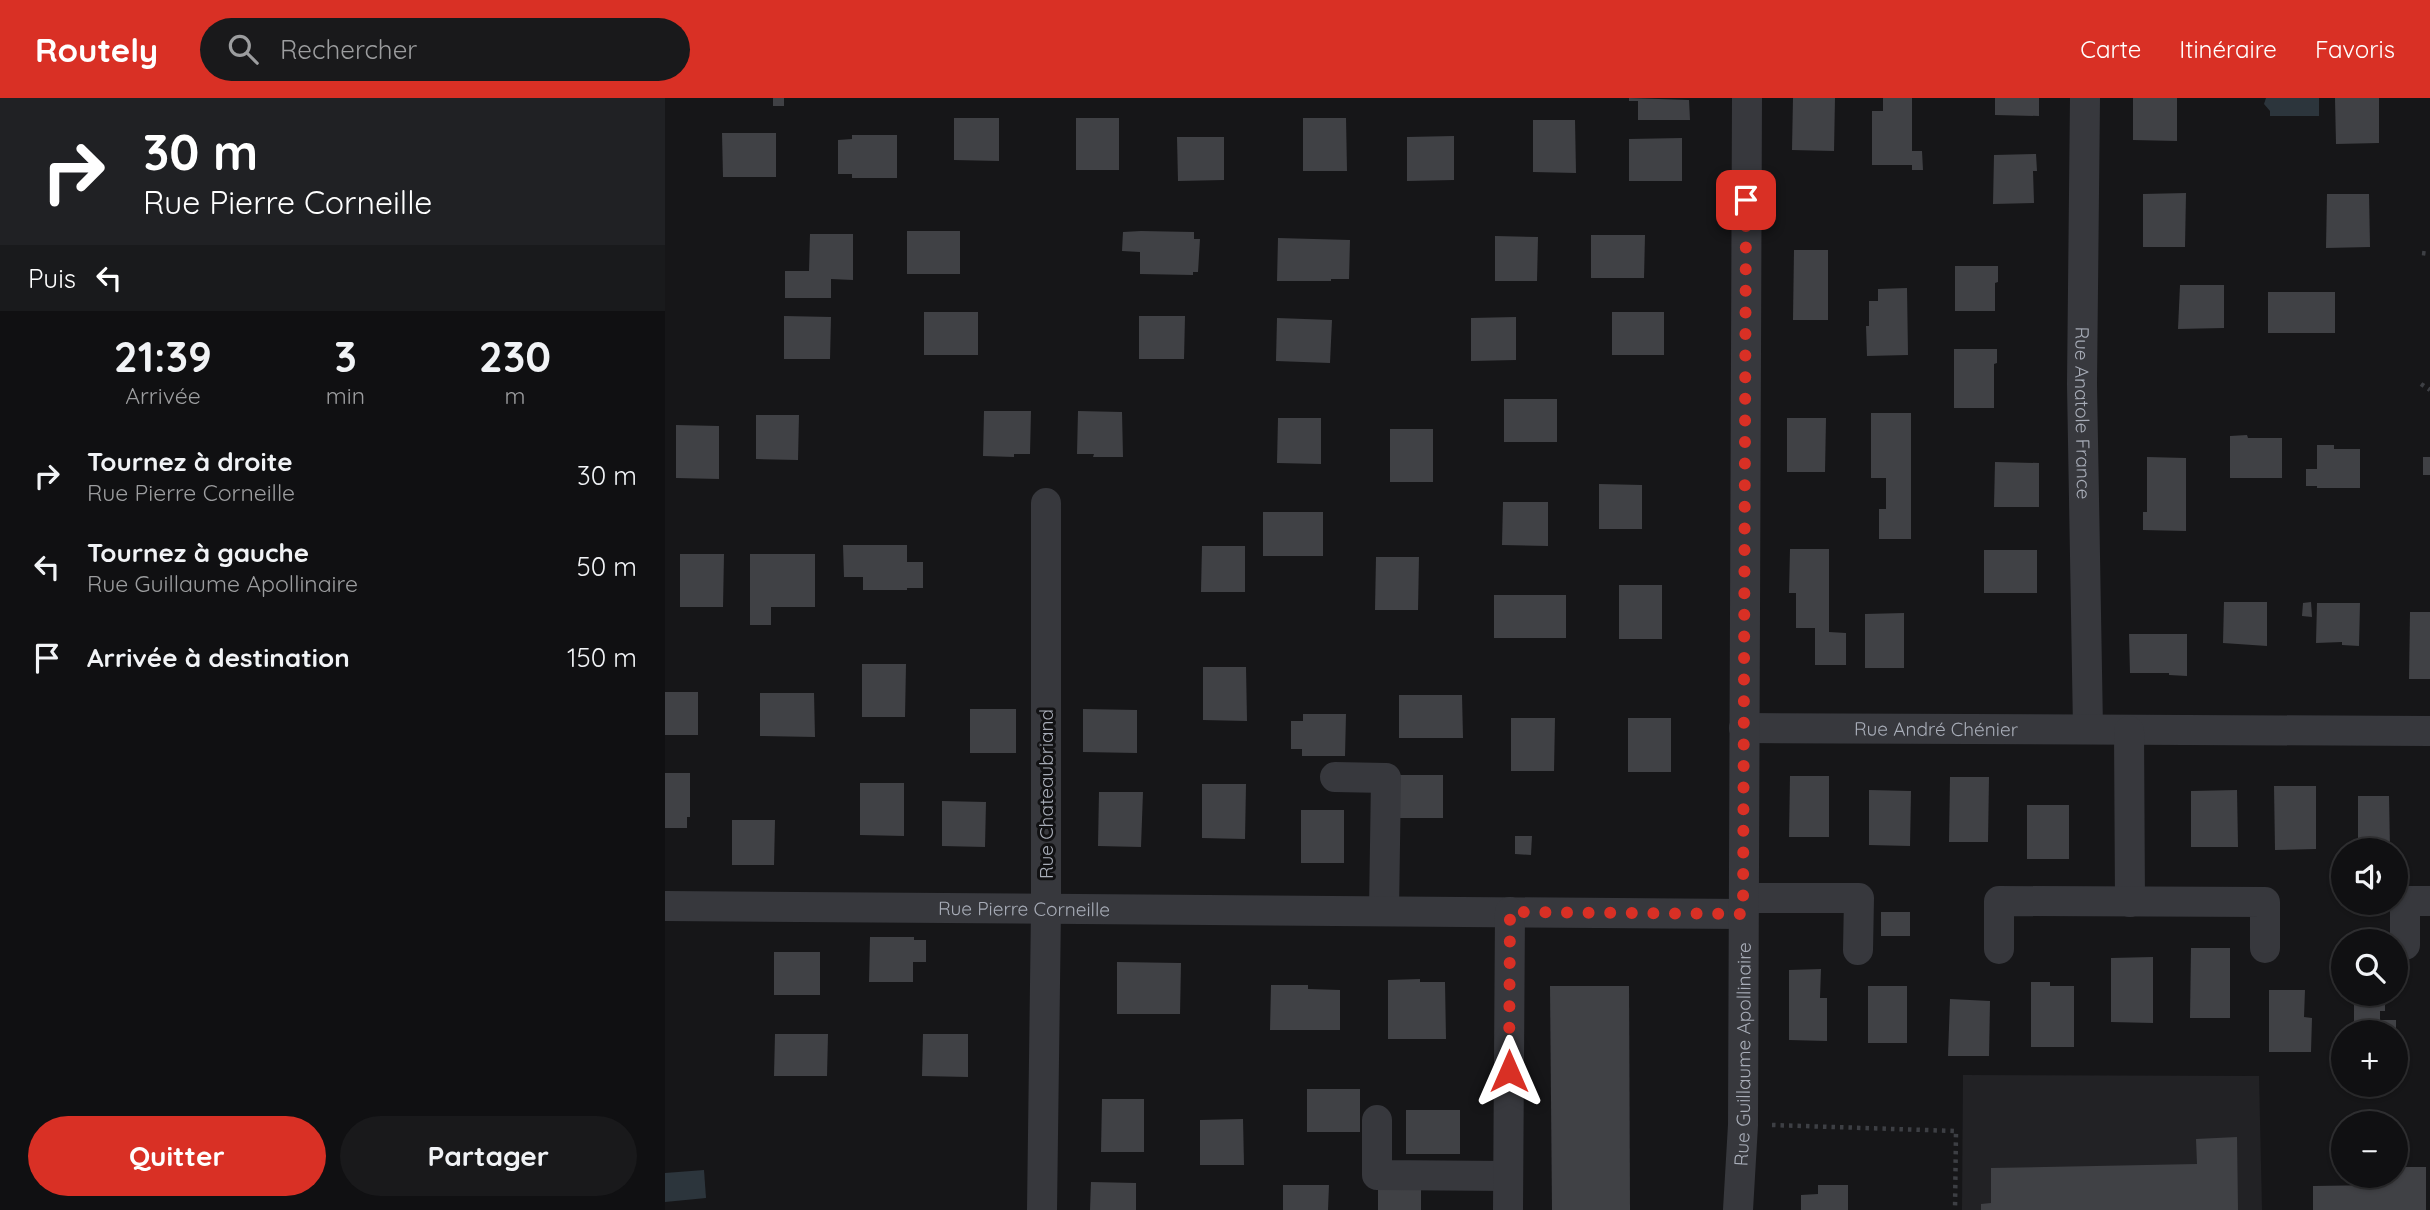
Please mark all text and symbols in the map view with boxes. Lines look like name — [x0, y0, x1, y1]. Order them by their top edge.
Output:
search box — [200, 18, 690, 81]
text: Routely — [35, 29, 158, 70]
icon: search — [224, 30, 262, 68]
text: Rechercher — [280, 33, 417, 66]
text: Carte — [2080, 34, 2141, 64]
text: Itinéraire — [2179, 34, 2277, 64]
text: Favoris — [2315, 34, 2395, 64]
text: 30 m — [143, 121, 258, 182]
icon: right — [28, 126, 119, 217]
pin — [1716, 170, 1776, 230]
icon: arrive — [1727, 181, 1765, 219]
text: Rue Pierre Corneille — [143, 182, 432, 222]
icon: left — [90, 259, 128, 297]
text: Puis — [28, 262, 76, 295]
street label: Rue Anatole France — [2070, 326, 2096, 500]
text: 21:39 — [114, 330, 212, 383]
text: 3 — [334, 330, 357, 383]
text: 230 — [479, 330, 551, 383]
text: Arrivée — [125, 381, 201, 410]
text: min — [326, 381, 365, 410]
text: m — [504, 381, 525, 410]
text: Tournez à droite — [87, 445, 292, 478]
icon: right — [28, 457, 66, 495]
text: 30 m — [577, 459, 637, 492]
text: Rue Pierre Corneille — [87, 478, 295, 507]
text: Tournez à gauche — [87, 536, 309, 569]
icon: left — [28, 548, 66, 586]
text: 50 m — [577, 550, 637, 583]
text: Rue Guillaume Apollinaire — [87, 569, 358, 598]
icon: arrive — [28, 639, 66, 677]
text: Arrivée à destination — [87, 641, 350, 674]
text: 150 m — [567, 641, 637, 674]
street label: Rue Chateaubriand — [1034, 709, 1058, 879]
street label: Rue André Chénier — [1854, 716, 2019, 741]
map controls — [2331, 838, 2408, 1188]
button: sound — [2331, 838, 2408, 915]
street label: Rue Pierre Corneille — [938, 896, 1110, 921]
button: search — [2331, 929, 2408, 1006]
street label: Rue Guillaume Apollinaire — [1729, 942, 1756, 1167]
button: + — [2331, 1020, 2408, 1097]
position arrow — [1472, 1034, 1546, 1108]
button: − — [2331, 1111, 2408, 1188]
button: Quitter — [28, 1116, 326, 1196]
button: Partager — [340, 1116, 637, 1196]

